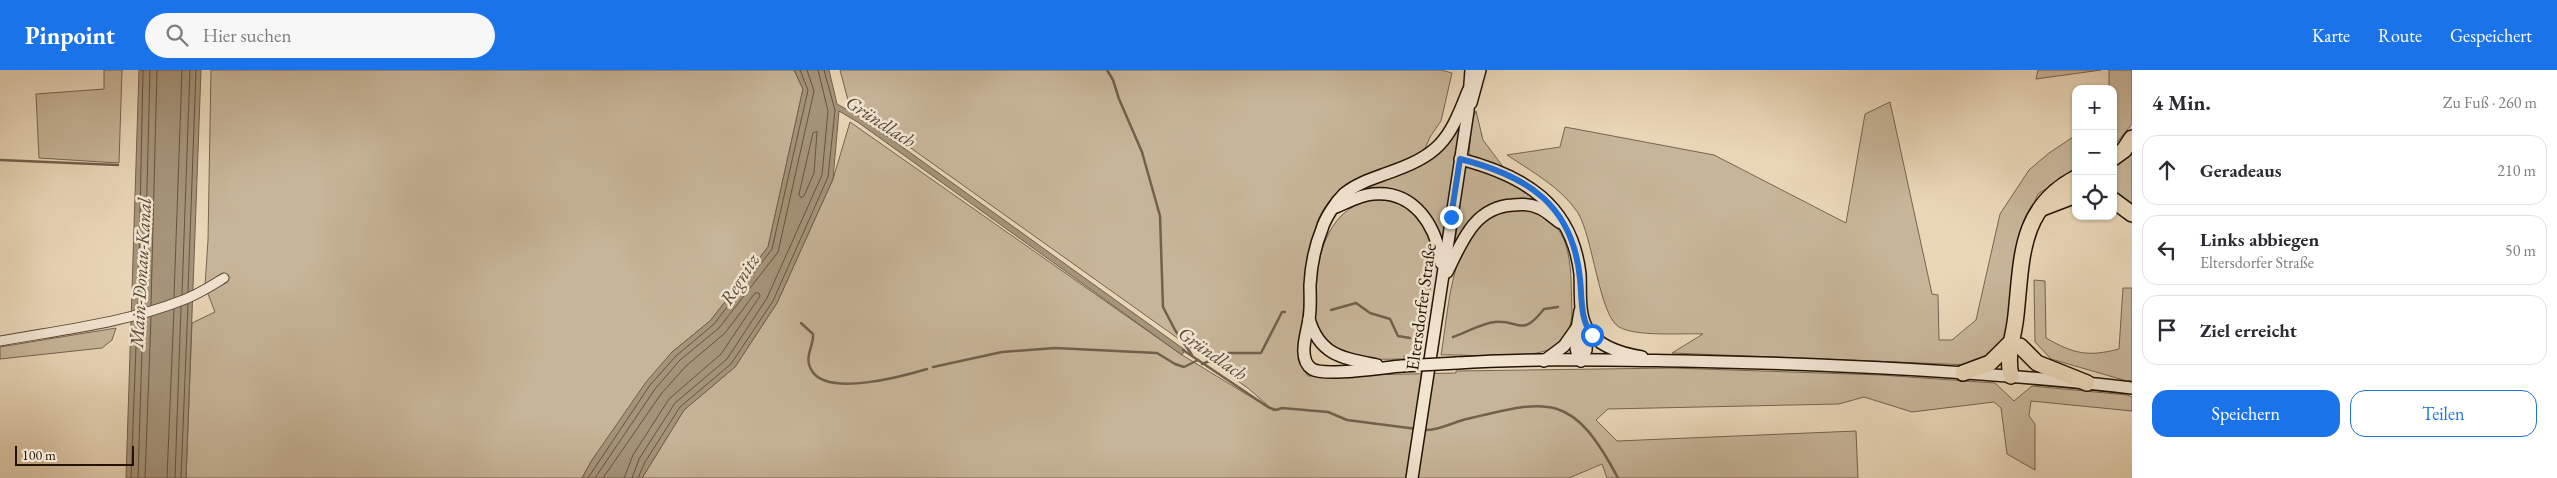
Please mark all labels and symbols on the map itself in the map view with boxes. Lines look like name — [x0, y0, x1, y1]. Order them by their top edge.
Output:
water label: Gründlach — [841, 89, 921, 153]
water label: Main-Donau-Kanal — [124, 197, 157, 350]
route end — [1440, 206, 1463, 229]
street label: Eltersdorfer Straße — [1400, 242, 1441, 372]
water label: Regnitz — [714, 249, 765, 310]
water label: Gründlach — [1173, 321, 1252, 386]
route start — [1581, 324, 1604, 347]
scale bar — [15, 443, 134, 466]

